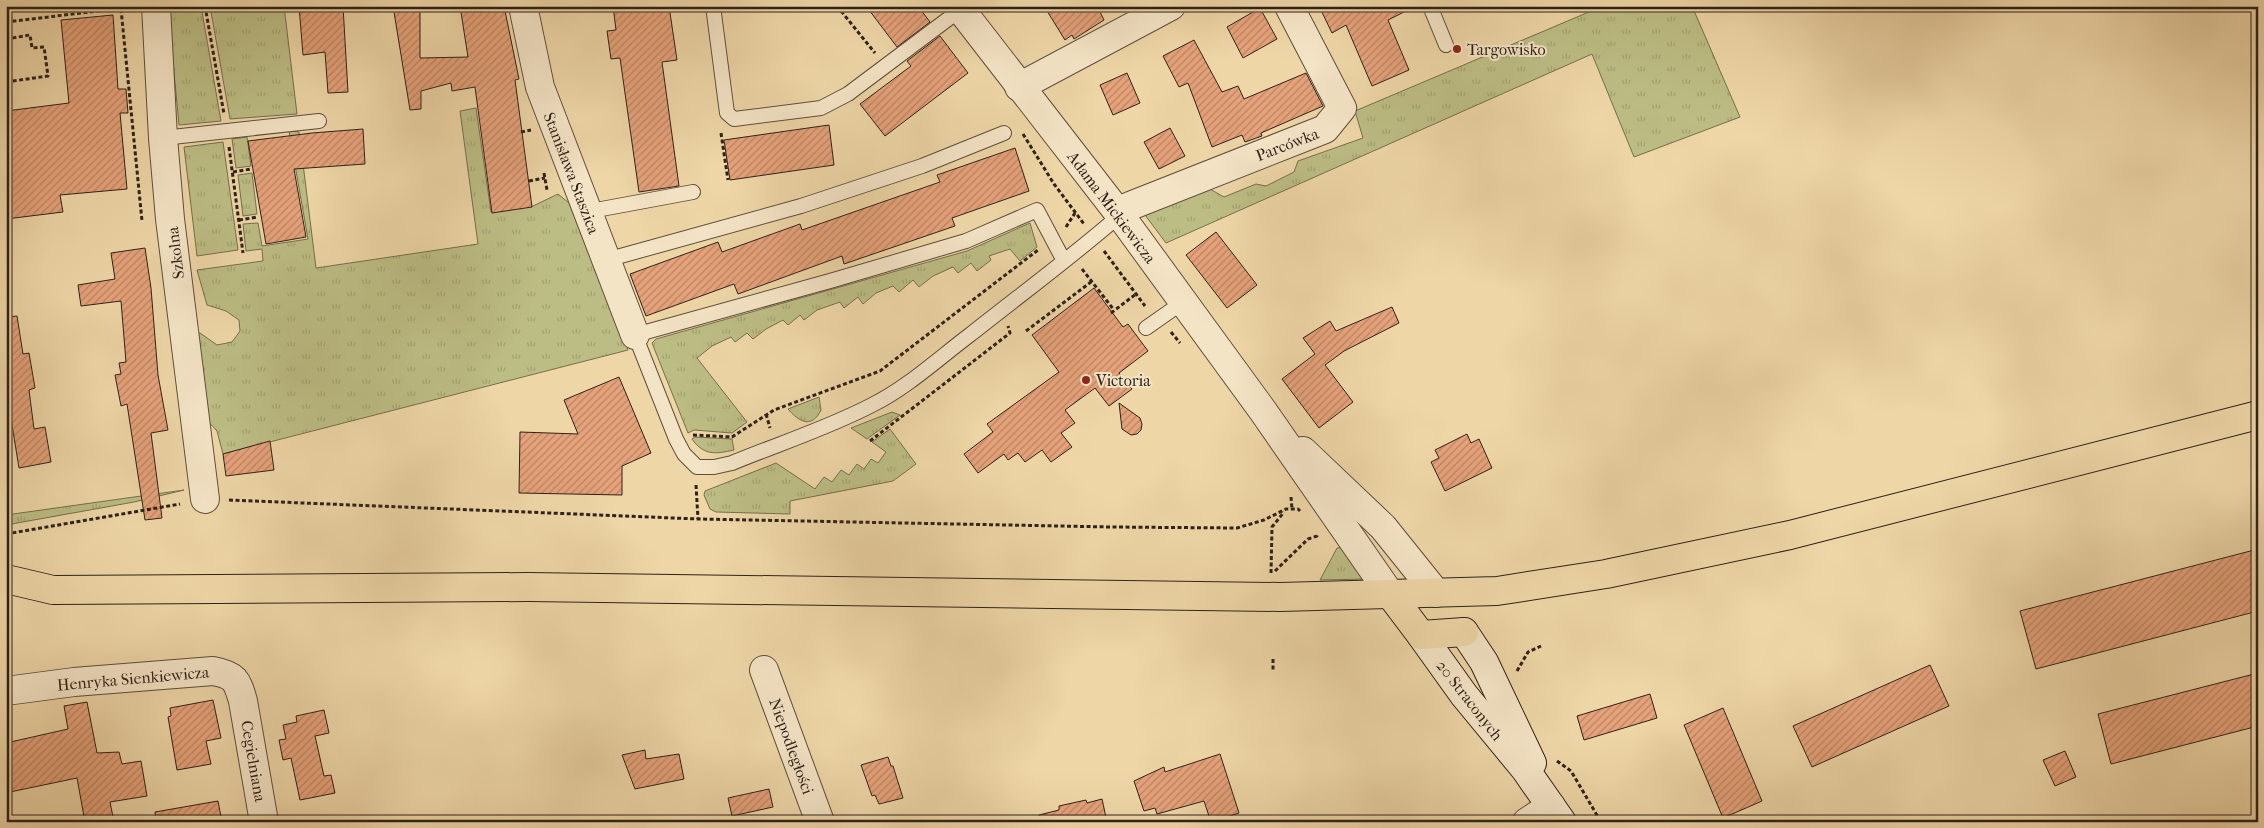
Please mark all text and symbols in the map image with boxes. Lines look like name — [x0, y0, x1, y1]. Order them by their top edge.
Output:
place label: Targowisko — [1467, 40, 1546, 59]
marker: Targowisko — [1451, 43, 1463, 55]
street label: Stanisława Staszica — [540, 110, 604, 237]
street label: Parcówka — [1253, 124, 1322, 165]
street label: Adama Mickiewicza — [1063, 147, 1160, 268]
street label: Szkolna — [163, 225, 188, 280]
place label: Victoria — [1095, 371, 1151, 390]
marker: Victoria — [1080, 374, 1092, 386]
street label: 20 Straconych — [1432, 656, 1507, 744]
street label: Henryka Sienkiewicza — [56, 662, 210, 695]
street label: Niepodległości — [765, 696, 818, 797]
street label: Cegielniana — [237, 719, 270, 804]

